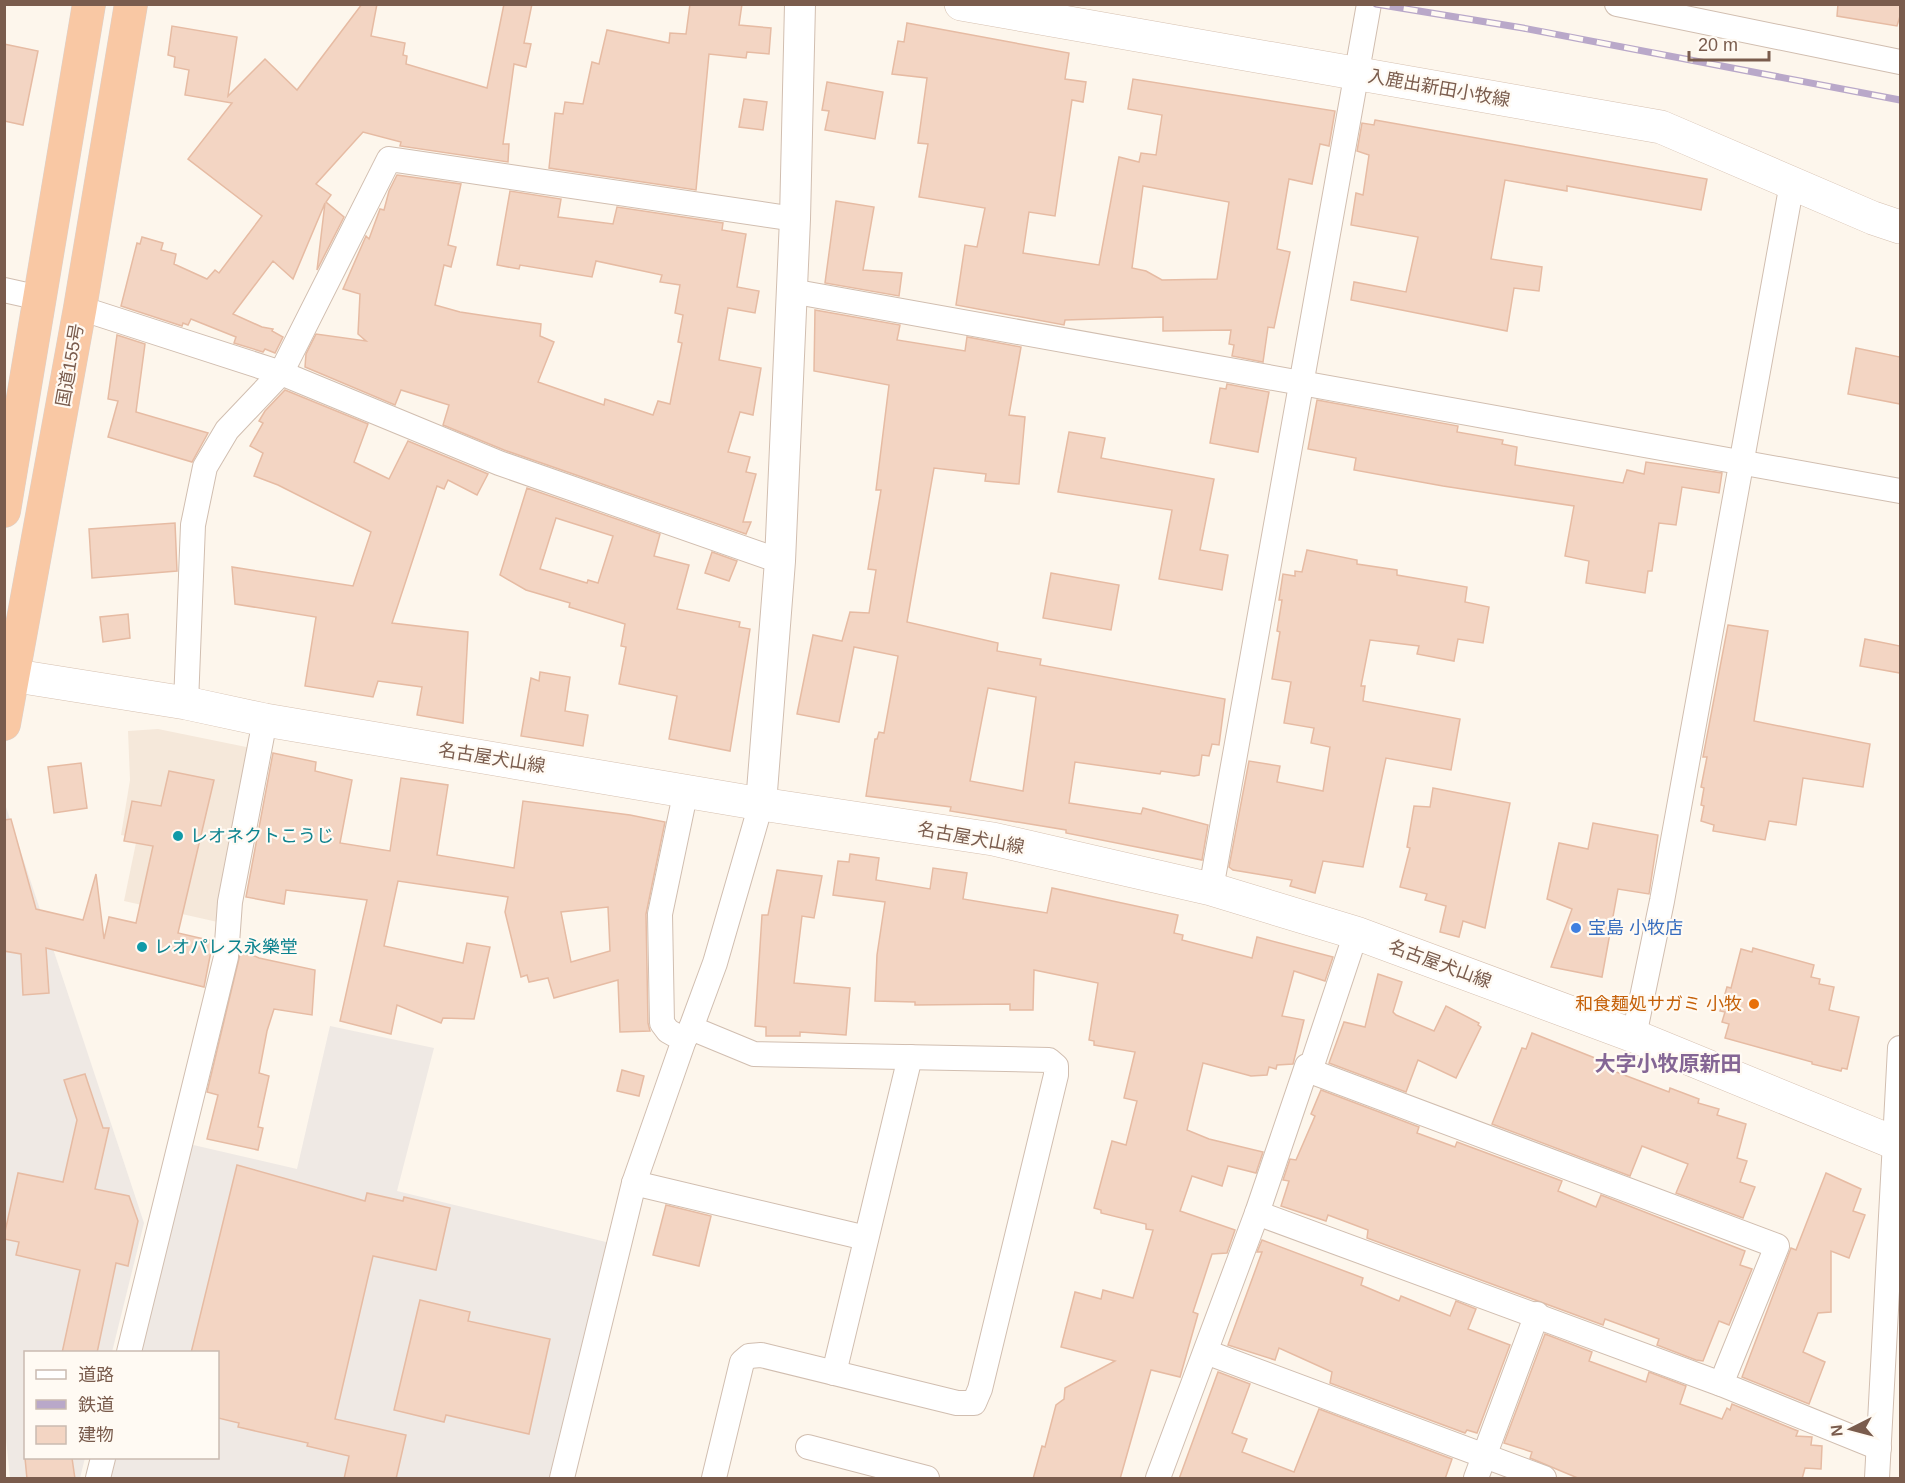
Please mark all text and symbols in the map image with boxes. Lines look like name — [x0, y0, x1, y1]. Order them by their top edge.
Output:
scale bar — [1689, 24, 1768, 62]
text: 20 m — [1698, 35, 1738, 55]
street label: 入鹿出新田小牧線 — [1366, 66, 1512, 110]
street label: 国道155号 — [53, 322, 87, 408]
street label: 名古屋犬山線 — [437, 740, 547, 776]
street label: 名古屋犬山線 — [916, 819, 1026, 857]
place label: レオネクトこうじ — [190, 826, 334, 846]
marker: レオネクトこうじ — [171, 829, 185, 843]
place label: 宝島 小牧店 — [1588, 918, 1683, 938]
marker: 宝島 小牧店 — [1569, 921, 1583, 935]
street label: 名古屋犬山線 — [1386, 936, 1494, 992]
place label: レオパレス永樂堂 — [154, 937, 298, 957]
marker: レオパレス永樂堂 — [135, 940, 149, 954]
place label: 和食麺処サガミ 小牧 — [1575, 994, 1742, 1014]
marker: 和食麺処サガミ 小牧 — [1747, 997, 1761, 1011]
district label: 大字小牧原新田 — [1595, 1052, 1742, 1075]
legend — [24, 1351, 219, 1459]
text: 道路 — [78, 1365, 114, 1385]
text: 鉄道 — [78, 1395, 114, 1415]
north arrow — [1821, 1399, 1881, 1459]
text: N — [1828, 1424, 1846, 1437]
text: 建物 — [78, 1425, 114, 1445]

